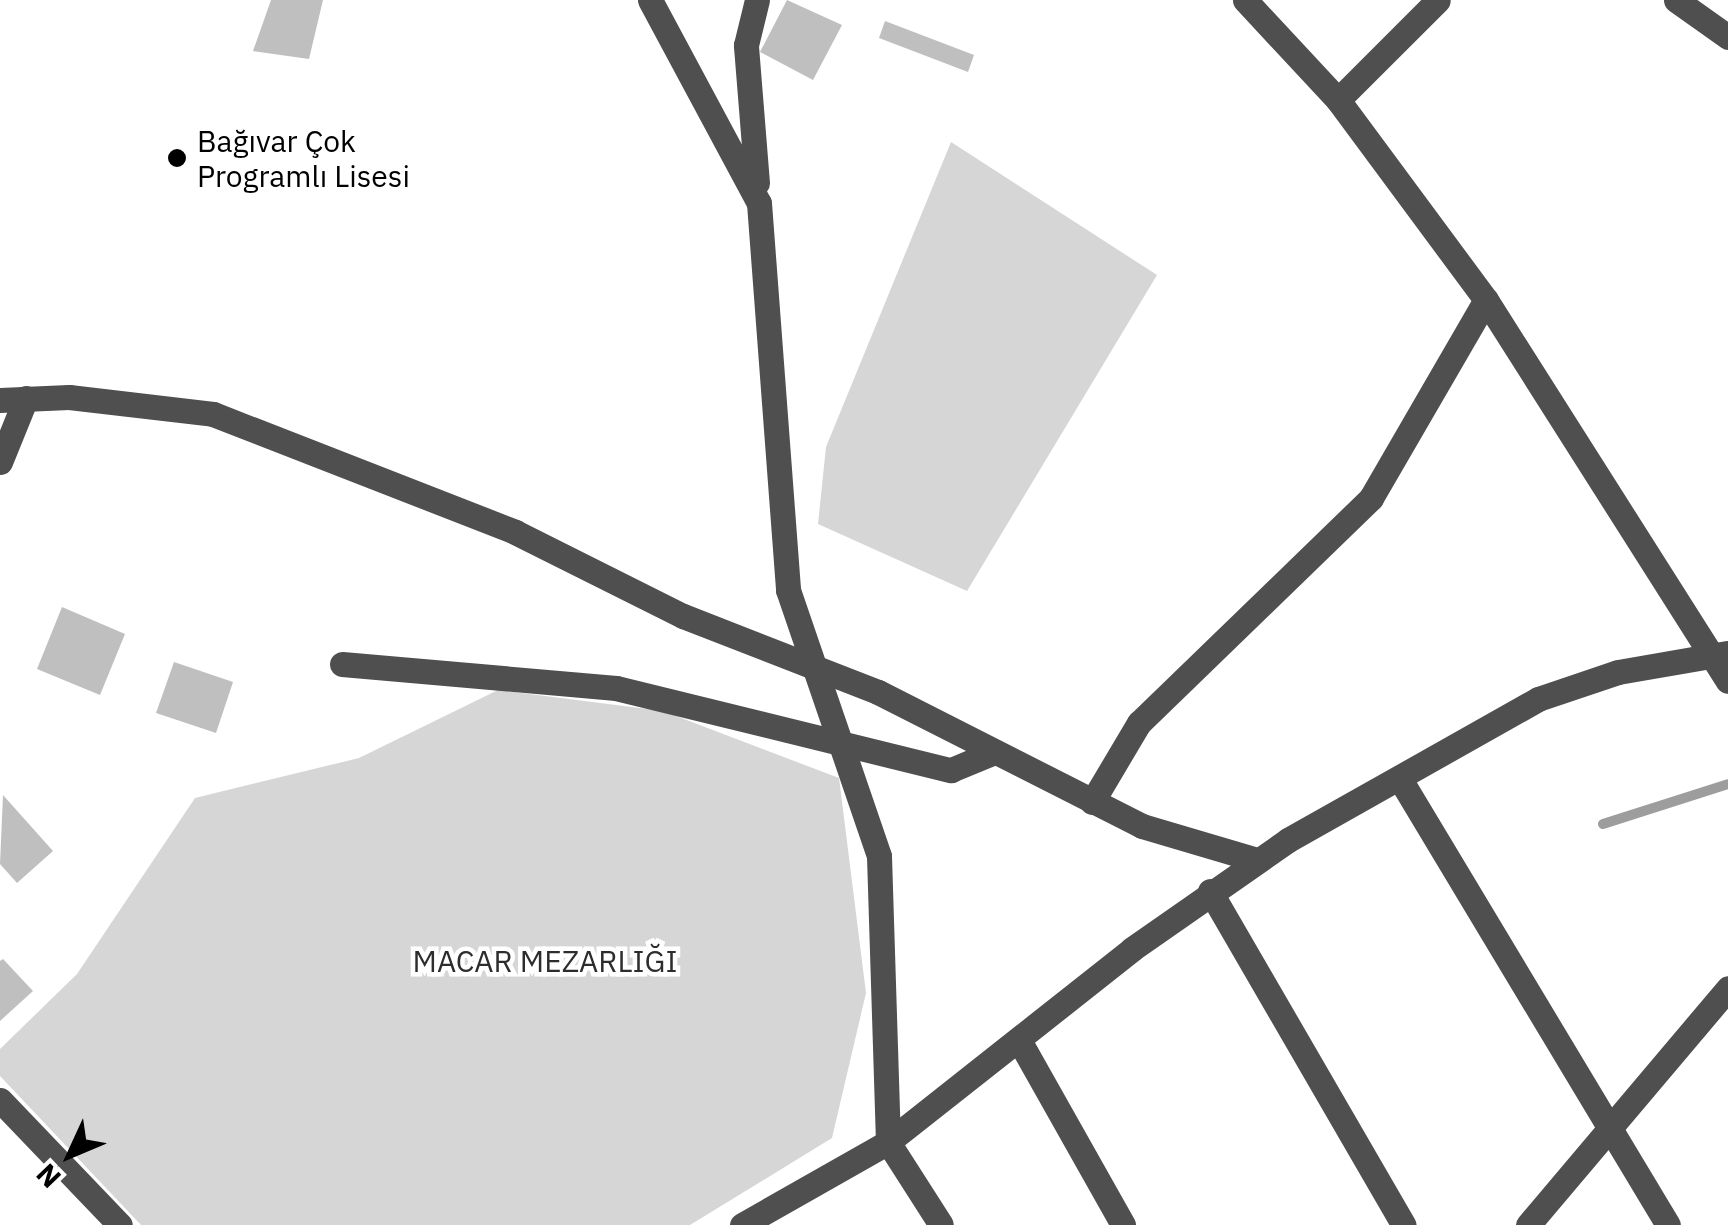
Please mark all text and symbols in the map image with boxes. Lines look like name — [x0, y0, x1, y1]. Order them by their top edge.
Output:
place label: Bağıvar Çok Programlı Lisesi — [197, 123, 410, 194]
marker: Bağıvar Çok Programlı Lisesi — [166, 147, 188, 169]
park label: MACAR MEZARLIĞI — [413, 943, 677, 979]
north arrow — [20, 1105, 120, 1205]
text: N — [28, 1156, 68, 1196]

